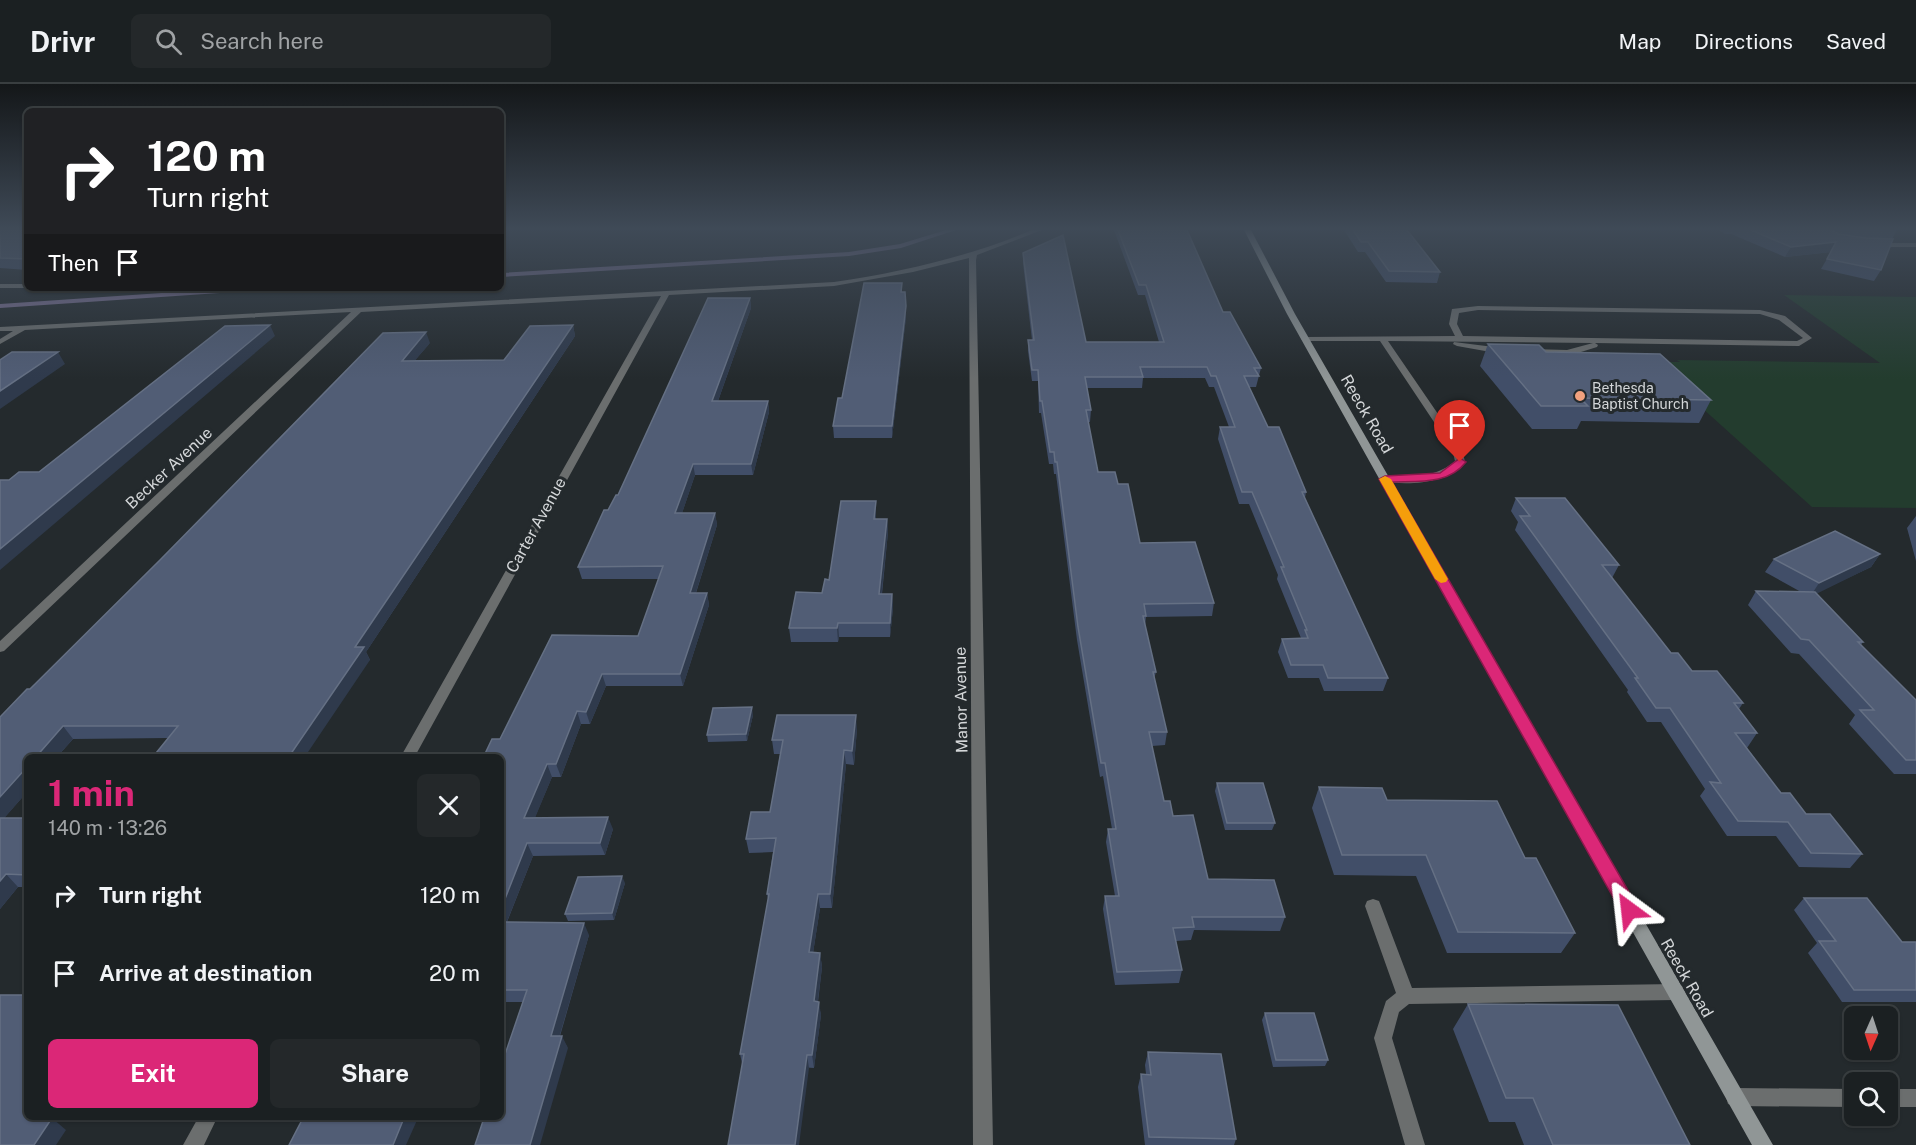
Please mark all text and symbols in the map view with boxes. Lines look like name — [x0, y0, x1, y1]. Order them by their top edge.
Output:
search box — [131, 14, 551, 68]
text: Drivr — [30, 25, 95, 58]
icon: search — [152, 25, 185, 58]
text: Search here — [200, 28, 324, 54]
text: Map — [1619, 29, 1661, 54]
text: Directions — [1694, 29, 1793, 54]
text: Saved — [1826, 29, 1886, 54]
text: 120 m — [147, 131, 266, 180]
icon: right — [48, 132, 126, 210]
text: Turn right — [147, 181, 270, 213]
icon: arrive — [111, 246, 144, 279]
text: Then — [48, 250, 99, 276]
street label: Reeck Road — [1337, 371, 1397, 457]
place label: Bethesda Baptist Church — [1592, 380, 1689, 412]
marker: Bethesda Baptist Church — [1573, 389, 1587, 403]
pin — [1434, 400, 1485, 462]
icon: arrive — [1443, 409, 1476, 442]
street label: Becker Avenue — [122, 423, 216, 513]
street label: Carter Avenue — [502, 474, 570, 576]
street label: Manor Avenue — [951, 647, 971, 753]
text: 1 min — [48, 772, 135, 814]
button: close — [417, 774, 480, 837]
text: 140 m · 13:26 — [48, 816, 167, 840]
position arrow — [1597, 878, 1661, 942]
icon: right — [48, 879, 81, 912]
text: Turn right — [99, 882, 202, 908]
text: 120 m — [420, 882, 480, 908]
street label: Reeck Road — [1657, 935, 1717, 1021]
icon: arrive — [48, 957, 81, 990]
text: Arrive at destination — [99, 960, 312, 986]
text: 20 m — [429, 960, 480, 986]
north arrow — [1844, 1006, 1898, 1060]
map controls — [1844, 1006, 1898, 1126]
button: Exit — [48, 1039, 258, 1108]
button: Share — [270, 1039, 480, 1108]
button: search — [1844, 1072, 1898, 1126]

